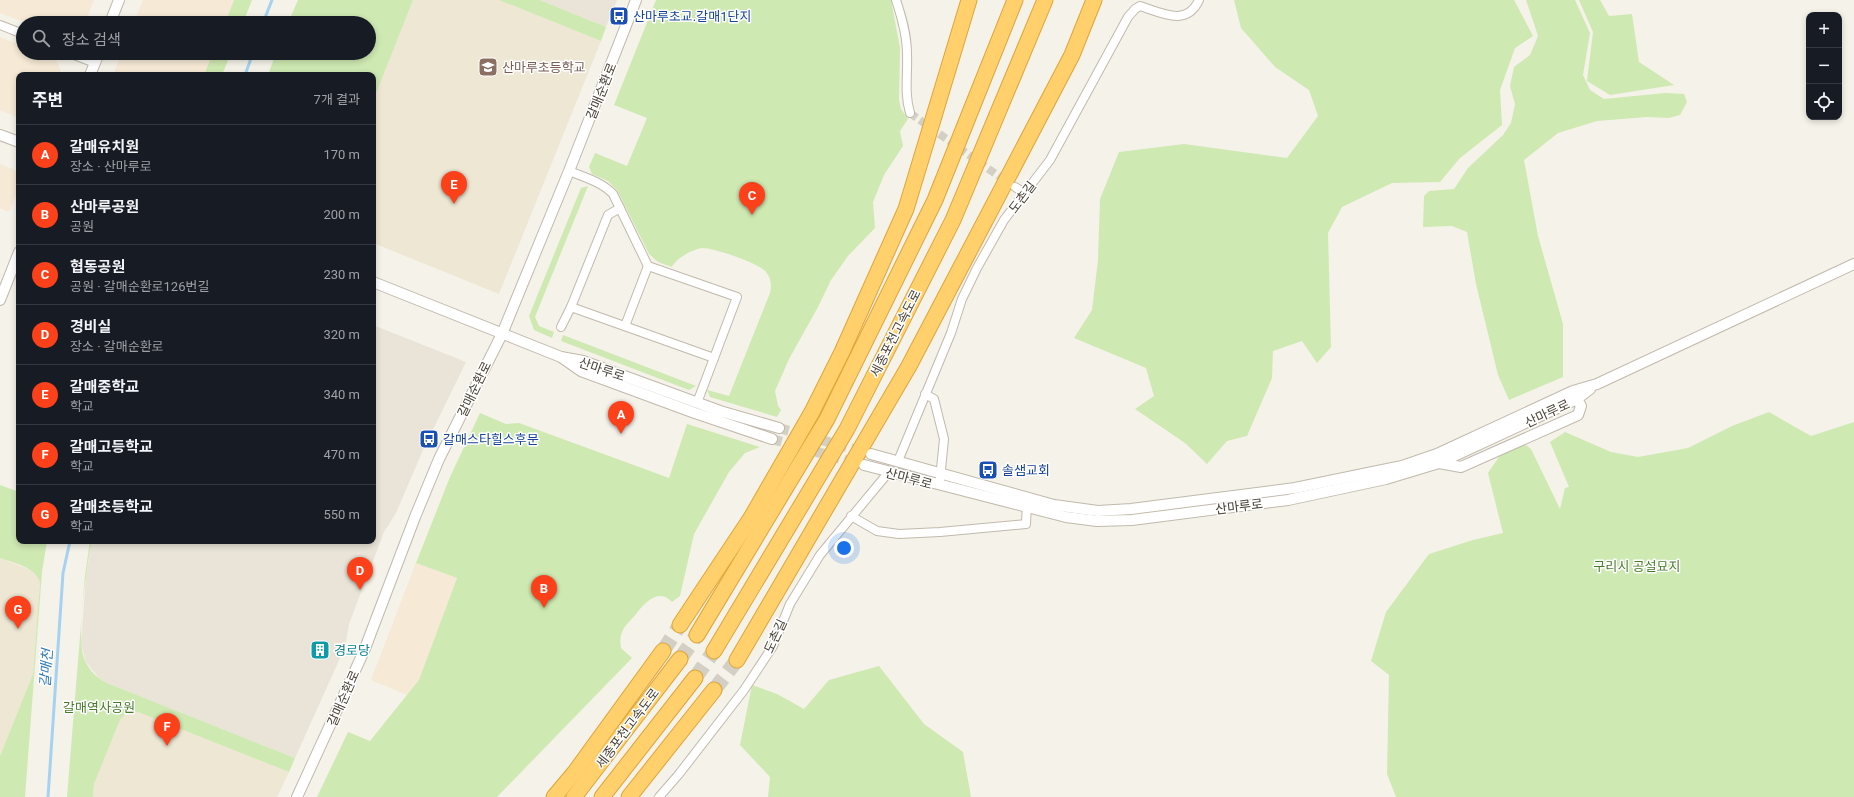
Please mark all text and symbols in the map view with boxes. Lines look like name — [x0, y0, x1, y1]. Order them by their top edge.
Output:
bus stop icon: 산마루초교.갈매1단지 — [608, 5, 630, 27]
place label: 산마루초교.갈매1단지 — [633, 9, 751, 24]
map controls — [1806, 12, 1842, 120]
button: + — [1806, 12, 1842, 48]
search box — [16, 16, 376, 60]
icon: search — [30, 27, 52, 49]
text: 장소 검색 — [62, 31, 121, 49]
button: − — [1806, 48, 1842, 84]
school or university icon: 산마루초등학교 — [477, 56, 499, 78]
place label: 산마루초등학교 — [502, 60, 586, 75]
street label: 갈매순환로 — [583, 61, 620, 122]
button: locate — [1806, 84, 1842, 120]
text: 주변 — [32, 90, 63, 110]
text: 7개 결과 — [314, 92, 360, 107]
text: 갈매유치원 — [70, 138, 139, 156]
text: A — [41, 147, 49, 162]
text: 170 m — [323, 147, 360, 162]
text: 장소 · 산마루로 — [70, 159, 152, 174]
pin: E — [441, 171, 467, 204]
street label: 도촌길 — [1006, 178, 1039, 216]
pin: C — [739, 182, 765, 215]
text: 산마루공원 — [70, 198, 139, 216]
text: B — [41, 207, 49, 222]
text: 200 m — [323, 207, 360, 222]
text: 공원 — [70, 219, 94, 234]
text: 협동공원 — [70, 258, 125, 276]
text: C — [41, 267, 49, 282]
text: 230 m — [323, 267, 360, 282]
text: 공원 · 갈매순환로126번길 — [70, 279, 209, 294]
street label: 세종포천고속도로 — [867, 287, 924, 379]
text: 경비실 — [70, 318, 111, 336]
text: D — [41, 327, 49, 342]
text: 320 m — [323, 327, 360, 342]
text: 장소 · 갈매순환로 — [70, 339, 164, 354]
street label: 산마루로 — [577, 355, 627, 384]
street label: 갈매순환로 — [455, 359, 494, 419]
text: 갈매중학교 — [70, 378, 139, 396]
text: E — [41, 387, 49, 402]
text: 340 m — [323, 387, 360, 402]
street label: 산마루로 — [1522, 397, 1572, 430]
text: 학교 — [70, 399, 94, 414]
pin: A — [608, 401, 634, 434]
bus stop icon: 갈매스타힐스후문 — [418, 428, 440, 450]
place label: 갈매스타힐스후문 — [443, 432, 539, 447]
text: 갈매고등학교 — [70, 438, 153, 456]
text: F — [41, 447, 49, 462]
text: 470 m — [323, 447, 360, 462]
text: 학교 — [70, 459, 94, 474]
bus stop icon: 솔샘교회 — [977, 459, 999, 481]
place label: 솔샘교회 — [1002, 463, 1050, 478]
street label: 산마루로 — [884, 465, 934, 492]
street label: 산마루로 — [1214, 496, 1264, 517]
text: 갈매초등학교 — [70, 498, 153, 516]
text: G — [41, 507, 49, 522]
text: 550 m — [323, 507, 360, 522]
text: 학교 — [70, 519, 94, 534]
your location — [834, 538, 854, 558]
pin: D — [347, 557, 373, 590]
park label: 구리시 공설묘지 — [1594, 559, 1680, 574]
pin: B — [531, 575, 557, 608]
pin: G — [5, 596, 31, 629]
street label: 도촌길 — [761, 617, 790, 656]
building icon: 경로당 — [309, 639, 331, 661]
place label: 경로당 — [334, 643, 370, 658]
water label: 갈매천 — [37, 647, 55, 688]
street label: 갈매순환로 — [324, 668, 362, 729]
street label: 세종포천고속도로 — [593, 686, 662, 771]
park label: 갈매역사공원 — [63, 700, 135, 715]
pin: F — [154, 713, 180, 746]

